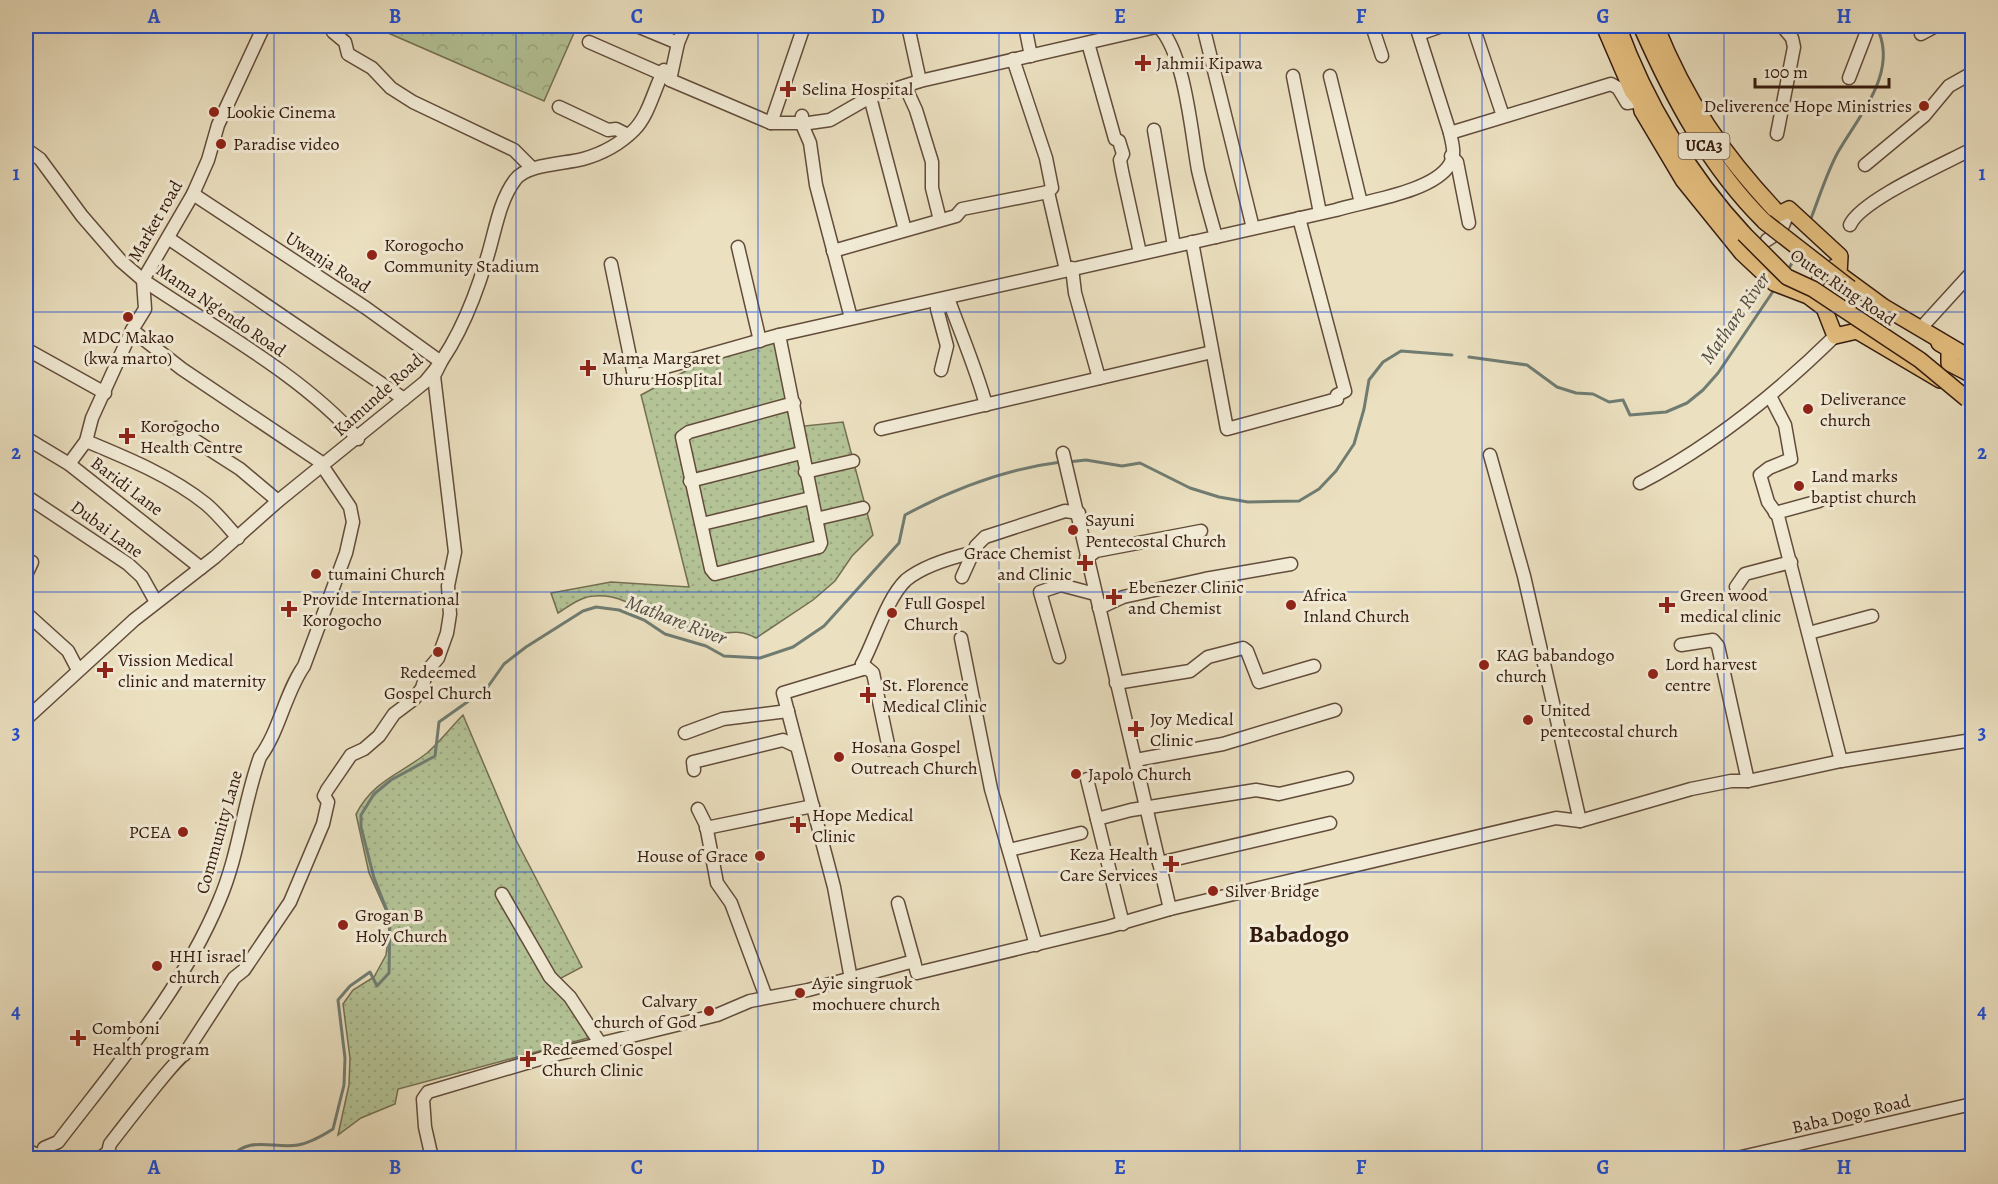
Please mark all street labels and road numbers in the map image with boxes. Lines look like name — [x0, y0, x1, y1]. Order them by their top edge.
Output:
road number: UCA3 — [1678, 133, 1730, 159]
street label: Market road — [122, 176, 188, 266]
street label: Uwanja Road — [281, 226, 375, 299]
street label: Outer Ring Road — [1786, 243, 1901, 331]
street label: Mama Ng'endo Road — [151, 258, 291, 363]
street label: Kamunde Road — [328, 348, 428, 442]
street label: Baridi Lane — [86, 451, 168, 521]
street label: Dubai Lane — [66, 495, 148, 563]
street label: Community Lane — [190, 767, 248, 897]
street label: Baba Dogo Road — [1789, 1089, 1913, 1139]

